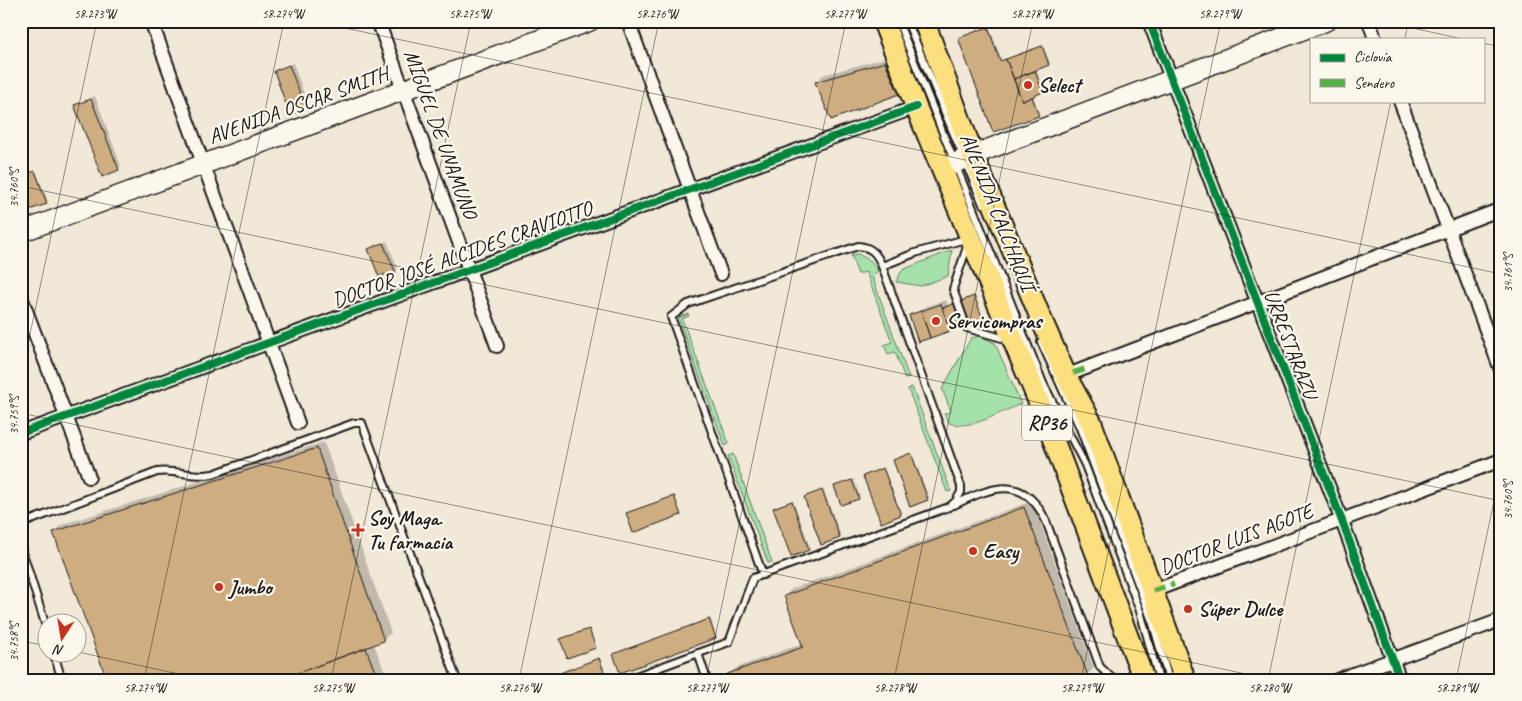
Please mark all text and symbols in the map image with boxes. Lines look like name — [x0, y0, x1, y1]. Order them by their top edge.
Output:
text: 58.273°W — [74, 6, 118, 22]
text: 58.274°W — [262, 6, 306, 22]
text: 58.275°W — [449, 6, 493, 22]
text: 58.276°W — [636, 6, 680, 22]
text: 58.277°W — [824, 6, 868, 22]
text: 58.278°W — [1011, 6, 1055, 22]
text: 58.279°W — [1199, 6, 1243, 22]
legend — [1310, 38, 1484, 102]
street label: MIGUEL DE UNAMUNO — [398, 46, 484, 224]
text: Ciclovía — [1354, 48, 1393, 67]
street label: AVENIDA OSCAR SMITH — [205, 59, 394, 150]
place label: Select — [1038, 72, 1084, 98]
text: Sendero — [1354, 74, 1395, 93]
marker: Select — [1022, 79, 1034, 91]
street label: AVENIDA CALCHAQUÍ — [954, 129, 1043, 299]
text: 34.760°S — [6, 167, 22, 207]
street label: DOCTOR JOSÉ ALCIDES CRAVIOTTO — [329, 194, 598, 313]
text: 34.761°S — [1500, 252, 1516, 292]
street label: URRESTARAZU — [1258, 286, 1325, 405]
place label: Servicompras — [946, 308, 1044, 334]
marker: Servicompras — [930, 315, 942, 327]
text: 34.759°S — [6, 394, 22, 434]
road number: RP36 — [1022, 406, 1072, 440]
text: 34.760°S — [1500, 479, 1516, 519]
street label: DOCTOR LUIS AGOTE — [1156, 497, 1319, 580]
place label: Soy Maga. Tu farmacia — [368, 505, 454, 555]
marker: Soy Maga. Tu farmacia — [352, 524, 364, 536]
place label: Easy — [983, 538, 1020, 565]
marker: Easy — [967, 545, 979, 557]
place label: Jumbo — [227, 574, 274, 600]
marker: Jumbo — [213, 581, 225, 593]
place label: Súper Dulce — [1198, 596, 1284, 622]
marker: Súper Dulce — [1182, 603, 1194, 615]
north arrow — [38, 614, 88, 664]
text: 34.758°S — [6, 621, 22, 661]
text: N — [51, 641, 65, 659]
text: 58.274°W — [124, 680, 168, 696]
text: 58.275°W — [312, 680, 356, 696]
text: 58.276°W — [499, 680, 543, 696]
text: 58.277°W — [686, 680, 730, 696]
text: 58.278°W — [874, 680, 918, 696]
text: 58.279°W — [1061, 680, 1105, 696]
text: 58.280°W — [1249, 680, 1293, 696]
text: 58.281°W — [1436, 680, 1480, 696]

